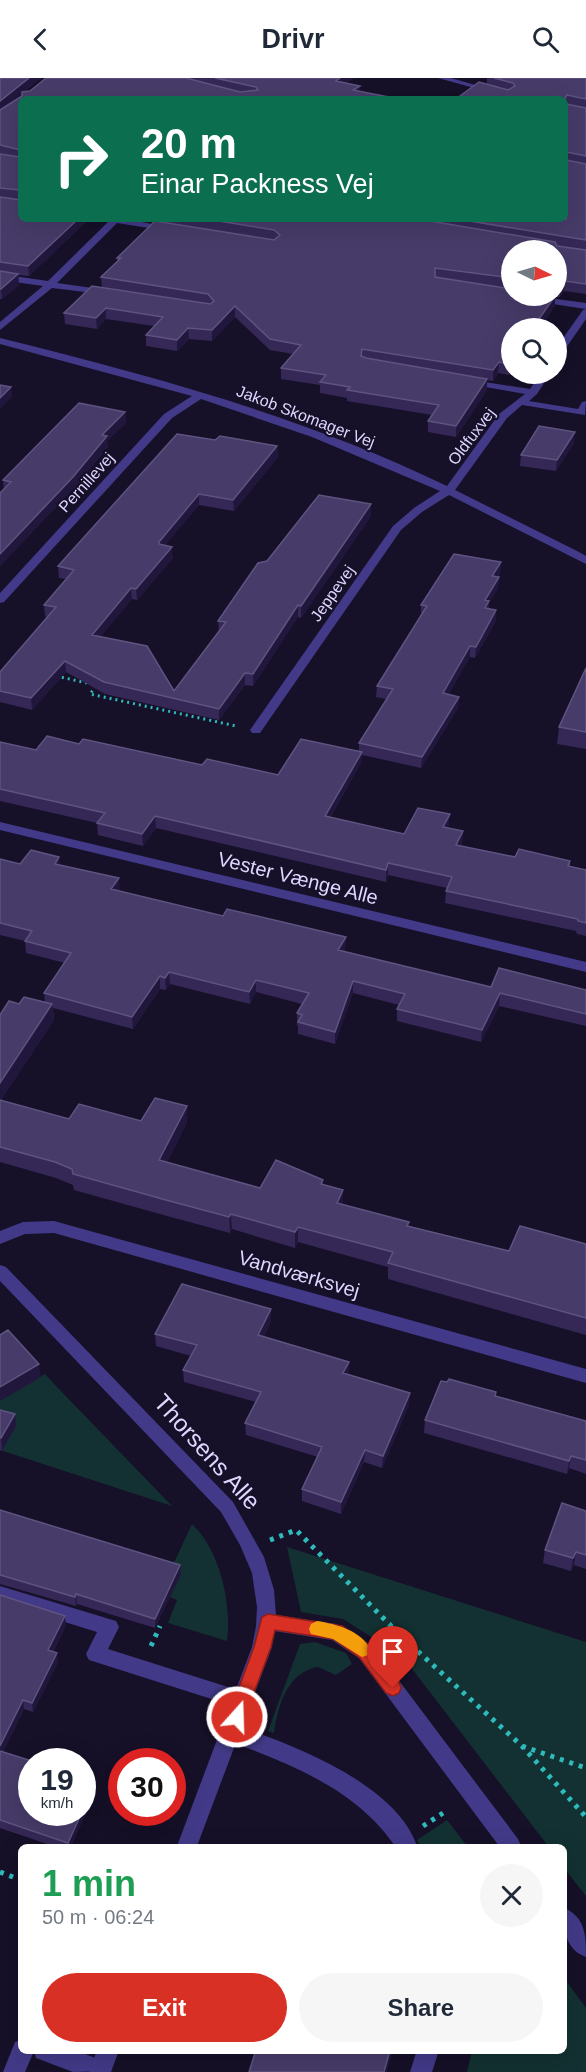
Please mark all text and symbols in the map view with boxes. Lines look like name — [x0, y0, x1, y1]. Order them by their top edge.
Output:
icon: back — [24, 23, 57, 56]
icon: search — [529, 23, 562, 56]
text: Drivr — [261, 24, 325, 54]
icon: right — [42, 120, 120, 198]
text: 20 m — [141, 120, 237, 167]
text: Einar Packness Vej — [141, 169, 374, 199]
north arrow — [501, 240, 567, 306]
map controls — [501, 240, 567, 384]
button: search — [501, 318, 567, 384]
street label: Jakob Skomager Vej — [234, 382, 377, 451]
street label: Oldfuxvej — [445, 405, 498, 468]
street label: Pernillevej — [55, 449, 117, 515]
street label: Jeppevej — [307, 562, 358, 624]
street label: Vester Vænge Alle — [216, 847, 380, 909]
street label: Vandværksvej — [236, 1246, 362, 1302]
street label: Thorsens Alle — [149, 1389, 266, 1515]
pin — [367, 1626, 418, 1688]
icon: arrive — [376, 1635, 409, 1668]
position arrow — [205, 1685, 269, 1749]
speed limit sign: 30 — [108, 1748, 186, 1826]
text: 19 — [40, 1763, 74, 1796]
text: km/h — [41, 1794, 73, 1811]
text: 1 min — [42, 1863, 136, 1904]
button: close — [480, 1864, 543, 1927]
text: 50 m · 06:24 — [42, 1906, 154, 1928]
button: Exit — [42, 1973, 287, 2042]
button: Share — [299, 1973, 543, 2042]

